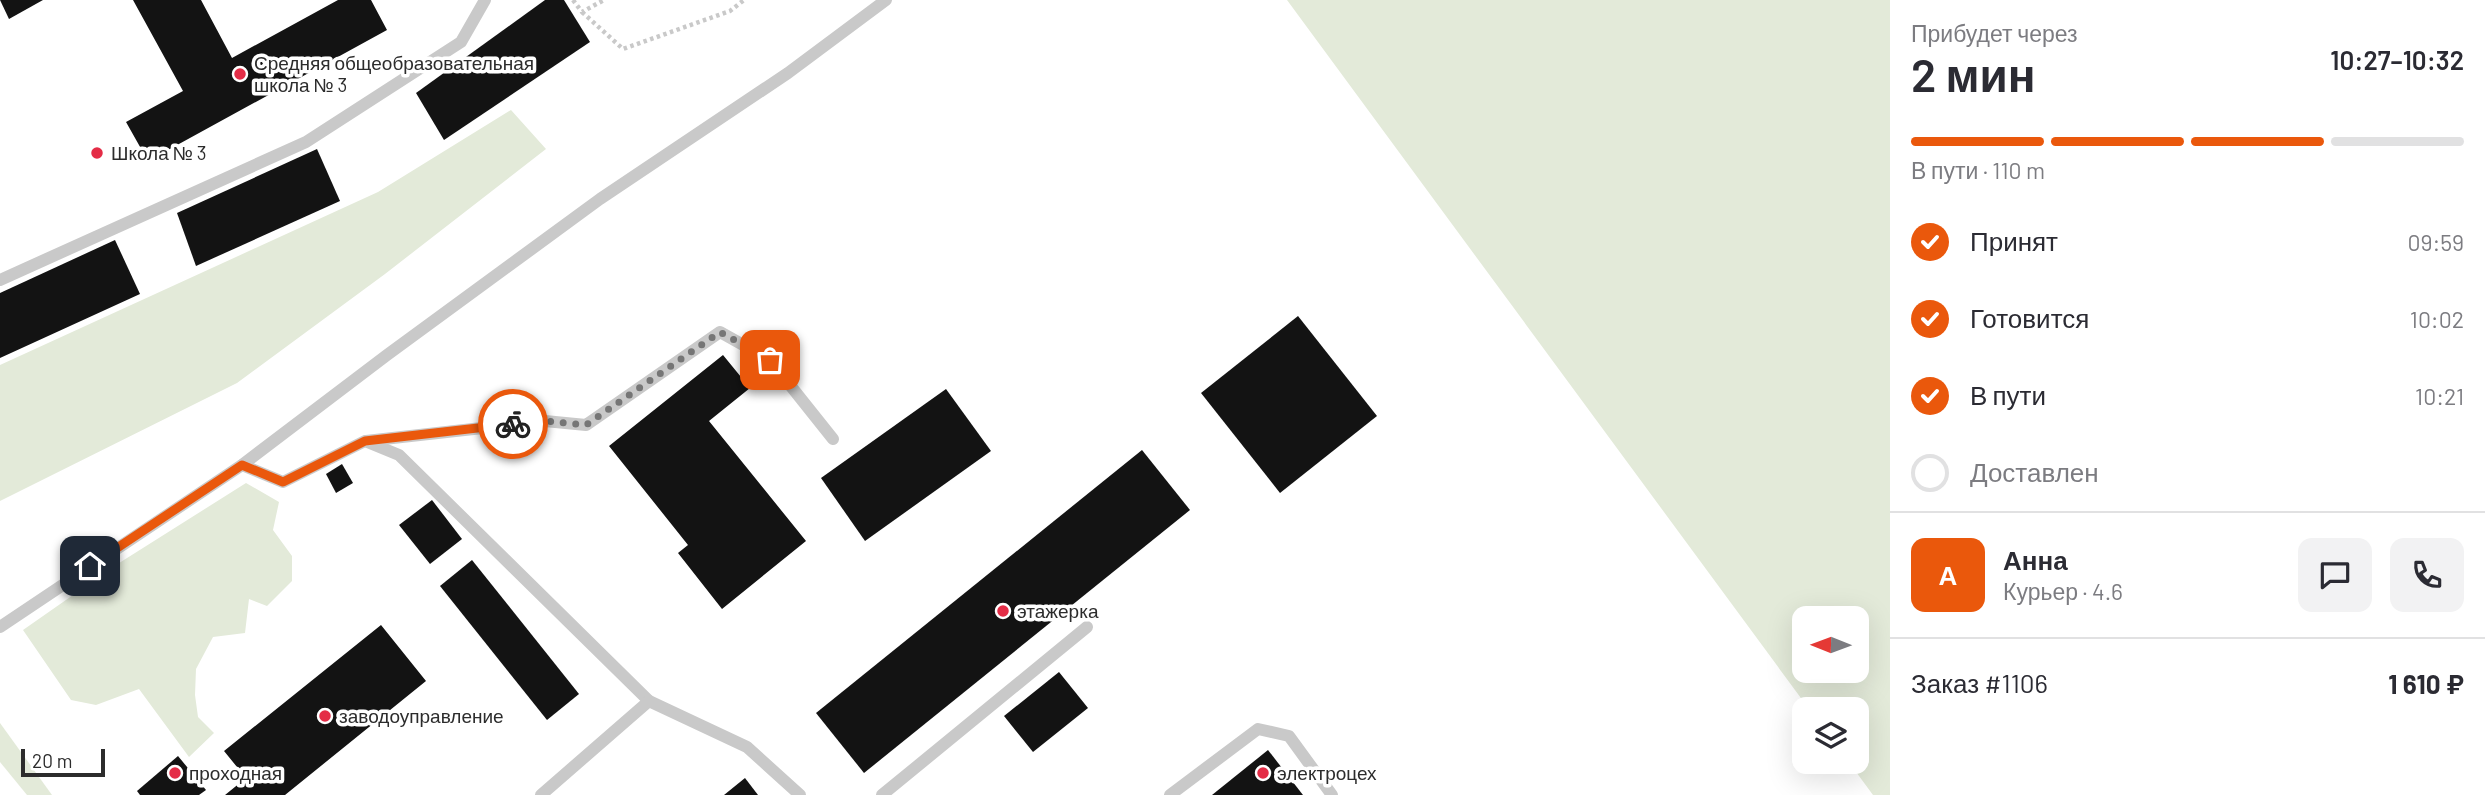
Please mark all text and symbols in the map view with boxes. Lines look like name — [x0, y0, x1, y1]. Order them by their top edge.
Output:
text: Прибудет через — [1911, 19, 2078, 47]
text: 10:27–10:32 — [2330, 44, 2464, 75]
text: 2 мин — [1911, 46, 2036, 101]
place label: Средняя общеобразовательная школа № 3 — [254, 51, 534, 96]
marker: Средняя общеобразовательная школа № 3 — [232, 66, 248, 82]
place label: Школа № 3 — [111, 141, 207, 164]
marker: Школа № 3 — [89, 145, 105, 161]
text: В пути · 110 m — [1911, 156, 2045, 184]
icon: check — [1911, 223, 1949, 261]
text: Принят — [1970, 225, 2058, 256]
text: 09:59 — [2407, 228, 2464, 256]
icon: check — [1911, 300, 1949, 338]
text: Готовится — [1970, 302, 2089, 333]
text: 10:02 — [2410, 305, 2464, 333]
pin — [740, 330, 800, 390]
icon: bag — [751, 341, 789, 379]
icon: check — [1911, 377, 1949, 415]
text: В пути — [1970, 379, 2046, 410]
text: 10:21 — [2415, 382, 2464, 410]
courier — [478, 389, 548, 459]
icon: bike — [494, 405, 532, 443]
text: Доставлен — [1970, 456, 2099, 487]
pin — [60, 536, 120, 596]
button: chat — [2298, 538, 2372, 612]
button: phone — [2390, 538, 2464, 612]
text: Анна — [2003, 544, 2068, 575]
icon: home — [71, 547, 109, 585]
text: А — [1939, 559, 1957, 590]
text: Курьер · 4.6 — [2003, 577, 2123, 605]
place label: этажерка — [1017, 599, 1099, 622]
marker: этажерка — [995, 603, 1011, 619]
north arrow — [1792, 606, 1869, 682]
map controls — [1792, 606, 1869, 774]
text: Заказ #1106 — [1911, 667, 2048, 698]
text: 1 610 ₽ — [2388, 668, 2464, 699]
button: layers — [1792, 697, 1869, 774]
place label: заводоуправление — [339, 704, 504, 727]
marker: заводоуправление — [317, 708, 333, 724]
scale bar — [21, 746, 105, 778]
text: 20 m — [32, 749, 72, 772]
place label: проходная — [189, 761, 282, 784]
place label: электроцех — [1277, 761, 1377, 784]
marker: проходная — [167, 765, 183, 781]
marker: электроцех — [1255, 765, 1271, 781]

